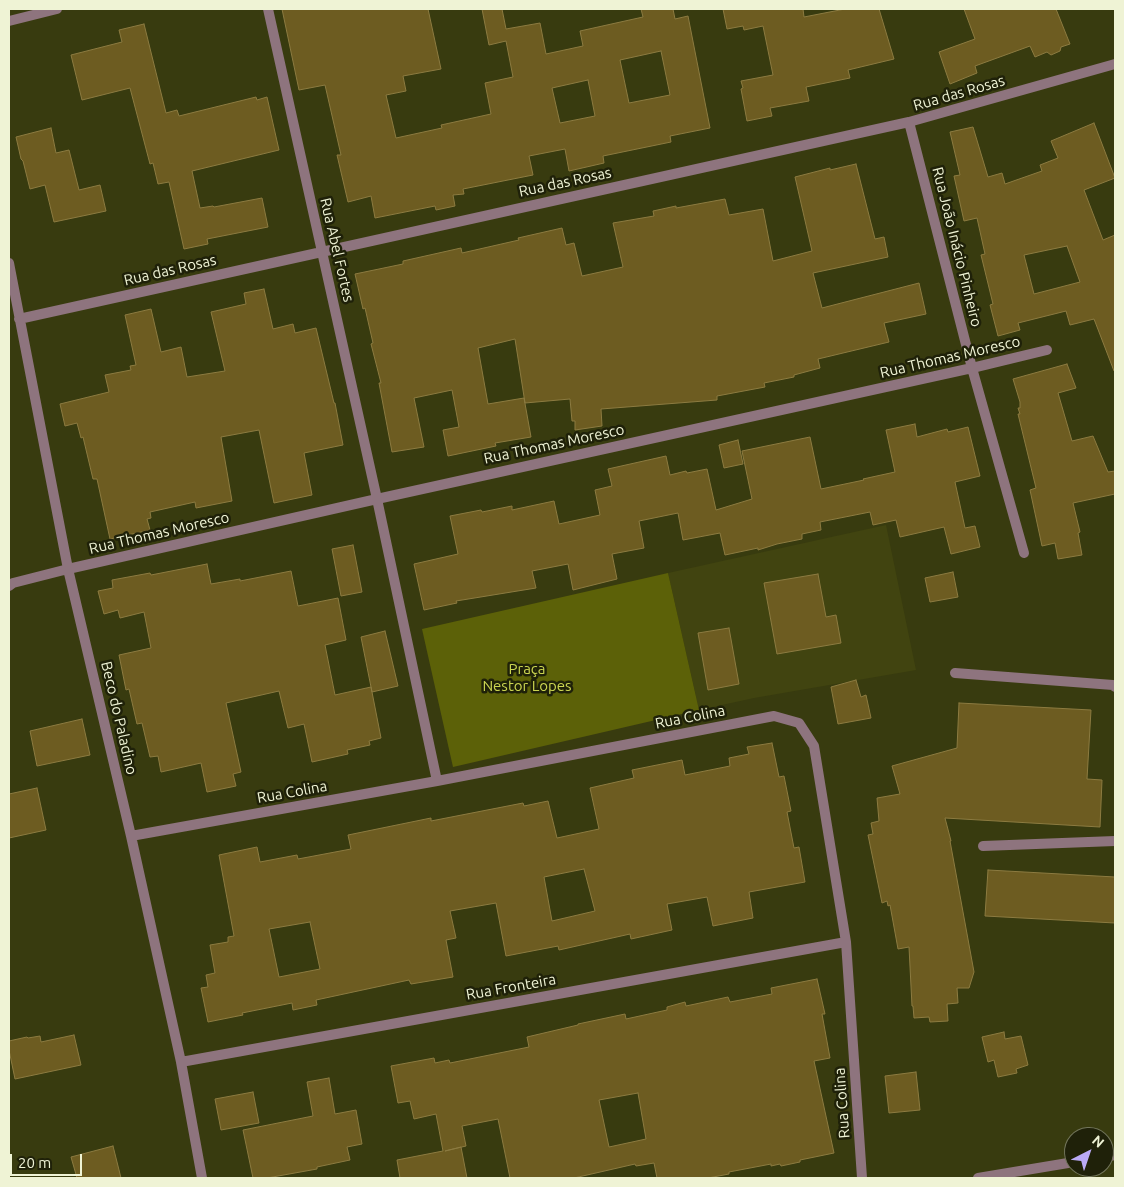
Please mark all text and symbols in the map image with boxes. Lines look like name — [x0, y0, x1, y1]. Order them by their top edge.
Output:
street label: Rua das Rosas — [911, 71, 1007, 115]
street label: Rua das Rosas — [517, 163, 613, 201]
street label: Rua João Inácio Pinheiro — [928, 165, 986, 329]
street label: Rua Abel Fortes — [316, 196, 358, 304]
street label: Rua das Rosas — [122, 251, 218, 289]
street label: Rua Thomas Moresco — [878, 332, 1022, 382]
street label: Rua Thomas Moresco — [482, 420, 626, 468]
street label: Rua Thomas Moresco — [87, 508, 231, 558]
street label: Beco do Paladino — [97, 660, 141, 776]
park label: Praça Nestor Lopes — [482, 660, 572, 695]
street label: Rua Colina — [654, 701, 726, 733]
street label: Rua Colina — [256, 777, 328, 807]
street label: Rua Fronteira — [465, 970, 557, 1004]
street label: Rua Colina — [831, 1067, 853, 1139]
north arrow — [1064, 1127, 1114, 1177]
text: N — [1089, 1132, 1107, 1151]
scale bar — [12, 1144, 85, 1176]
text: 20 m — [18, 1154, 51, 1171]

